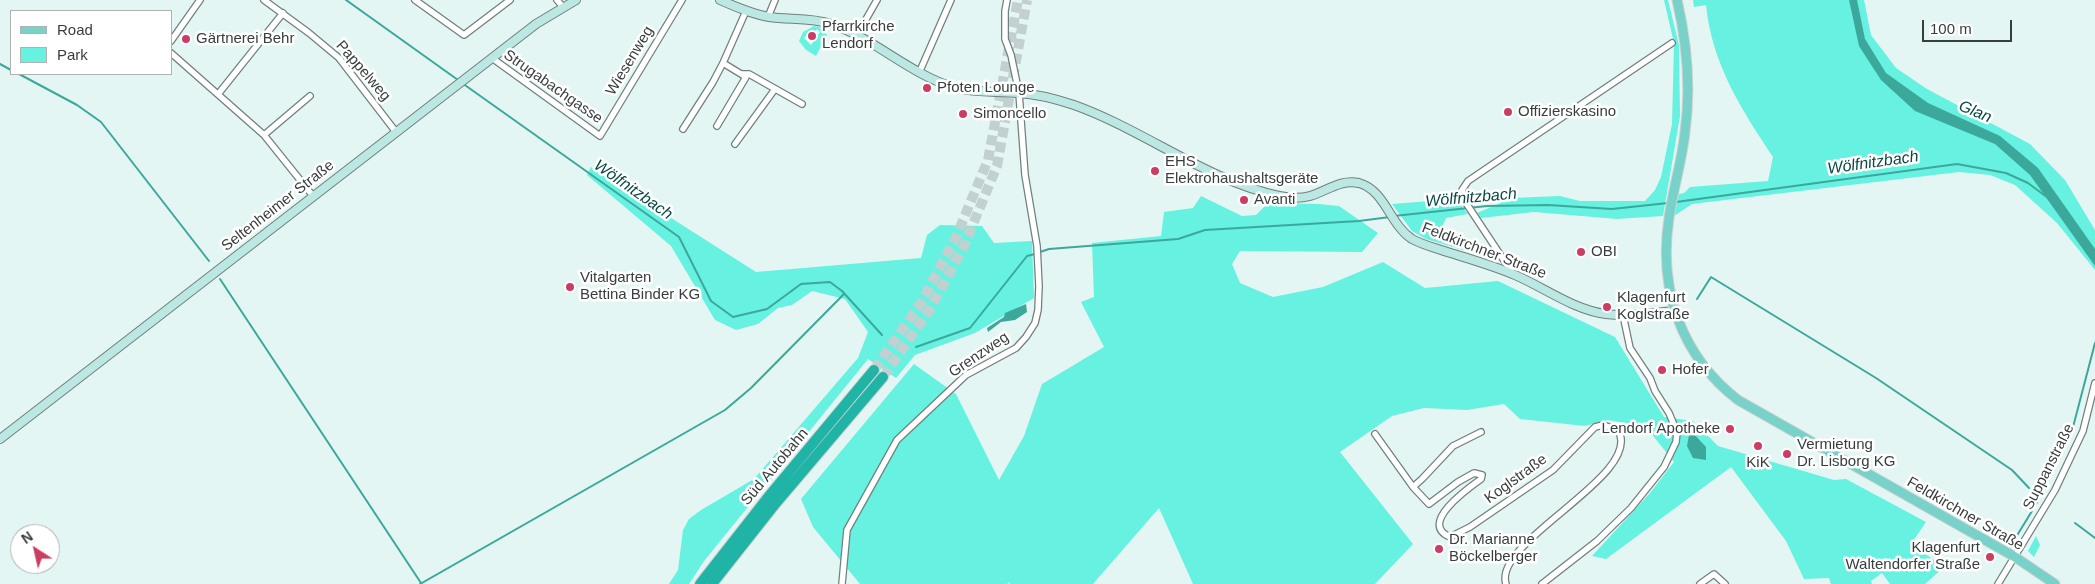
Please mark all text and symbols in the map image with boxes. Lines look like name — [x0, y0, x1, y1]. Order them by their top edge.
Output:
legend — [10, 10, 172, 75]
scale bar — [1925, 10, 2015, 42]
place label: Pfarrkirche Lendorf — [822, 18, 895, 53]
text: 100 m — [1930, 20, 1972, 37]
text: Road — [57, 21, 93, 38]
street label: Wiesenweg — [602, 23, 658, 99]
place label: Gärtnerei Behr — [196, 30, 294, 48]
marker: Pfarrkirche Lendorf — [806, 30, 818, 42]
marker: Gärtnerei Behr — [180, 33, 192, 45]
street label: Pappelweg — [332, 37, 394, 105]
text: Park — [57, 46, 88, 63]
street label: Strugabachgasse — [500, 46, 606, 128]
place label: Pfoten Lounge — [937, 79, 1035, 97]
marker: Pfoten Lounge — [921, 82, 933, 94]
water label: Glan — [1956, 97, 1994, 127]
place label: Offizierskasino — [1518, 103, 1616, 121]
place label: Simoncello — [973, 105, 1046, 123]
marker: Offizierskasino — [1502, 106, 1514, 118]
marker: Simoncello — [957, 108, 969, 120]
water label: Wölfnitzbach — [1826, 147, 1920, 179]
place label: EHS Elektrohaushaltsgeräte — [1165, 153, 1318, 188]
water label: Wölfnitzbach — [590, 156, 676, 224]
street label: Seltenheimer Straße — [218, 157, 338, 255]
marker: EHS Elektrohaushaltsgeräte — [1149, 165, 1161, 177]
water label: Wölfnitzbach — [1425, 184, 1517, 212]
place label: Avanti — [1254, 191, 1295, 209]
marker: Avanti — [1238, 194, 1250, 206]
street label: Feldkirchner Straße — [1419, 219, 1549, 283]
place label: OBI — [1591, 243, 1617, 261]
marker: OBI — [1575, 246, 1587, 258]
place label: Vitalgarten Bettina Binder KG — [580, 269, 700, 304]
marker: Vitalgarten Bettina Binder KG — [564, 281, 576, 293]
place label: Klagenfurt Koglstraße — [1617, 289, 1690, 324]
marker: Klagenfurt Koglstraße — [1601, 301, 1613, 313]
street label: Grenzweg — [946, 328, 1012, 382]
place label: Hofer — [1672, 361, 1709, 379]
marker: Hofer — [1656, 364, 1668, 376]
place label: Lendorf Apotheke — [1602, 420, 1720, 438]
street label: Suppanstraße — [2020, 421, 2078, 513]
marker: Lendorf Apotheke — [1724, 423, 1736, 435]
street label: Süd Autobahn — [738, 425, 812, 509]
place label: Vermietung Dr. Lisborg KG — [1797, 436, 1895, 471]
marker: KiK — [1752, 440, 1764, 452]
marker: Vermietung Dr. Lisborg KG — [1781, 448, 1793, 460]
street label: Koglstraße — [1481, 450, 1551, 508]
place label: KiK — [1746, 454, 1770, 472]
street label: Feldkirchner Straße — [1903, 473, 2027, 555]
north arrow — [10, 524, 60, 574]
text: N — [18, 528, 36, 547]
place label: Dr. Marianne Böckelberger — [1449, 531, 1537, 566]
place label: Klagenfurt Waltendorfer Straße — [1846, 539, 1980, 574]
marker: Dr. Marianne Böckelberger — [1433, 543, 1445, 555]
marker: Klagenfurt Waltendorfer Straße — [1984, 551, 1996, 563]

